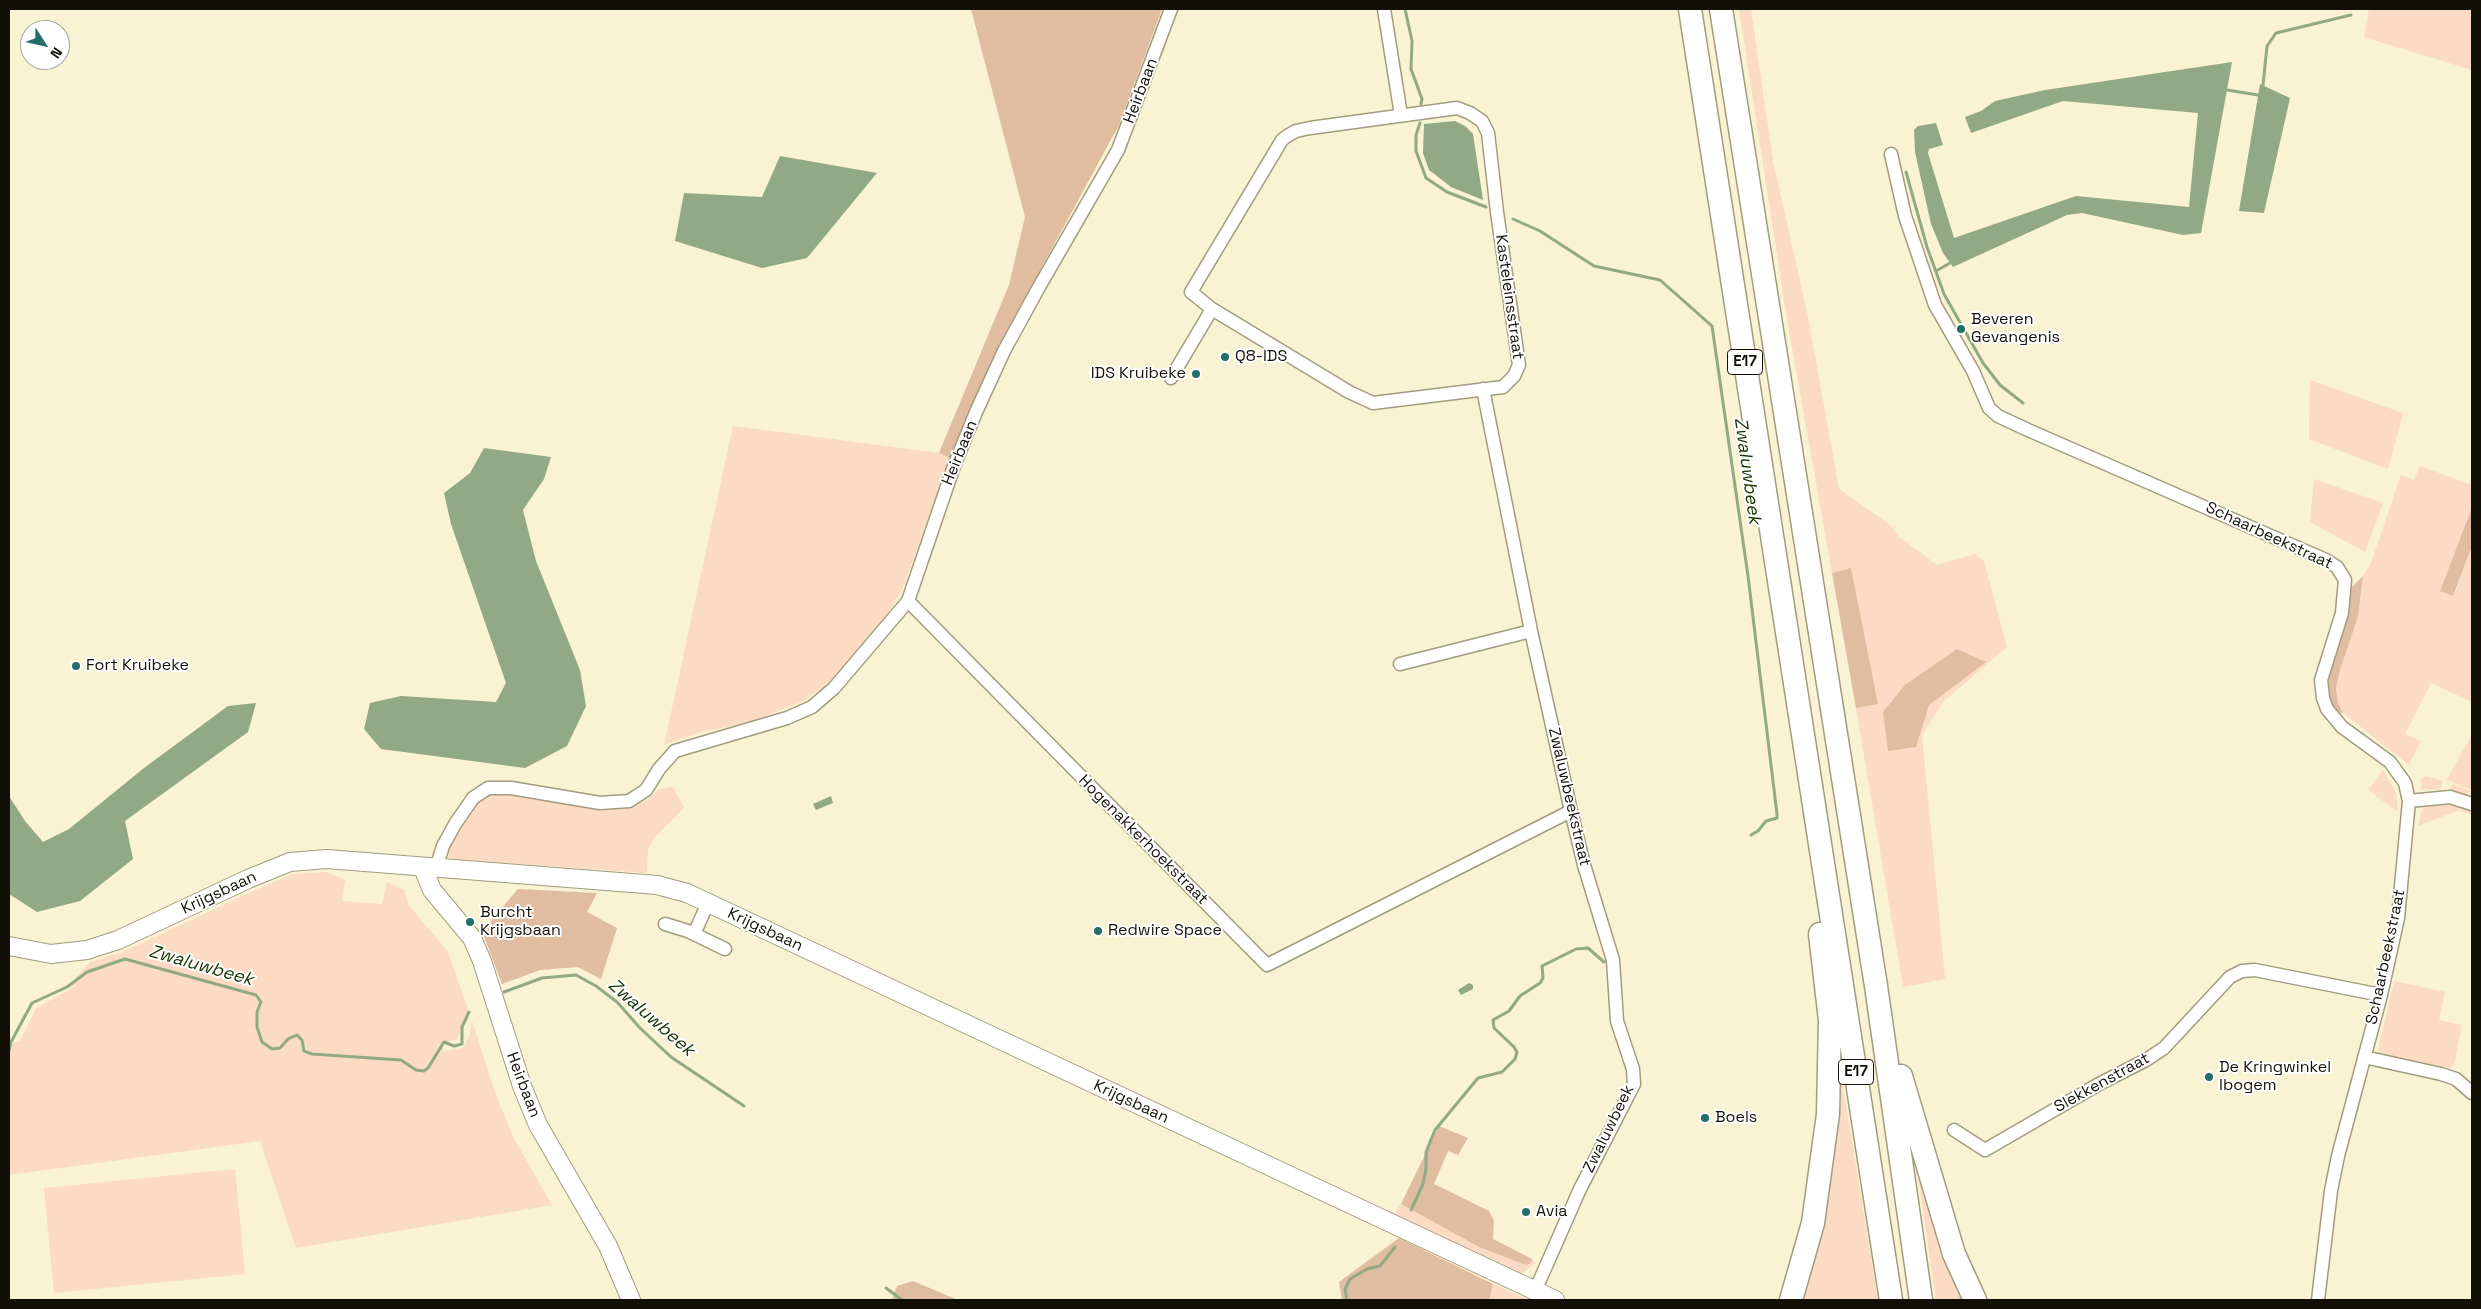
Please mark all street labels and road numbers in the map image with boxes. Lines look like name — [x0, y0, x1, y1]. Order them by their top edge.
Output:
street label: Heirbaan — [1120, 56, 1162, 126]
street label: Kasteleinsstraat — [1491, 233, 1527, 361]
road number: E17 — [1728, 350, 1762, 374]
street label: Heirbaan — [938, 418, 982, 488]
street label: Schaarbeekstraat — [2202, 498, 2336, 574]
street label: Zwaluwbeekstraat — [1544, 726, 1594, 868]
street label: Hogenakkerhoekstraat — [1074, 771, 1212, 909]
street label: Krijgsbaan — [178, 867, 260, 919]
street label: Schaarbeekstraat — [2362, 888, 2410, 1026]
street label: Krijgsbaan — [724, 904, 806, 956]
street label: Slekkenstraat — [2051, 1049, 2153, 1117]
street label: Heirbaan — [502, 1050, 544, 1120]
road number: E17 — [1838, 1060, 1874, 1084]
street label: Krijgsbaan — [1090, 1076, 1172, 1128]
street label: Zwaluwbeek — [1579, 1082, 1639, 1176]

